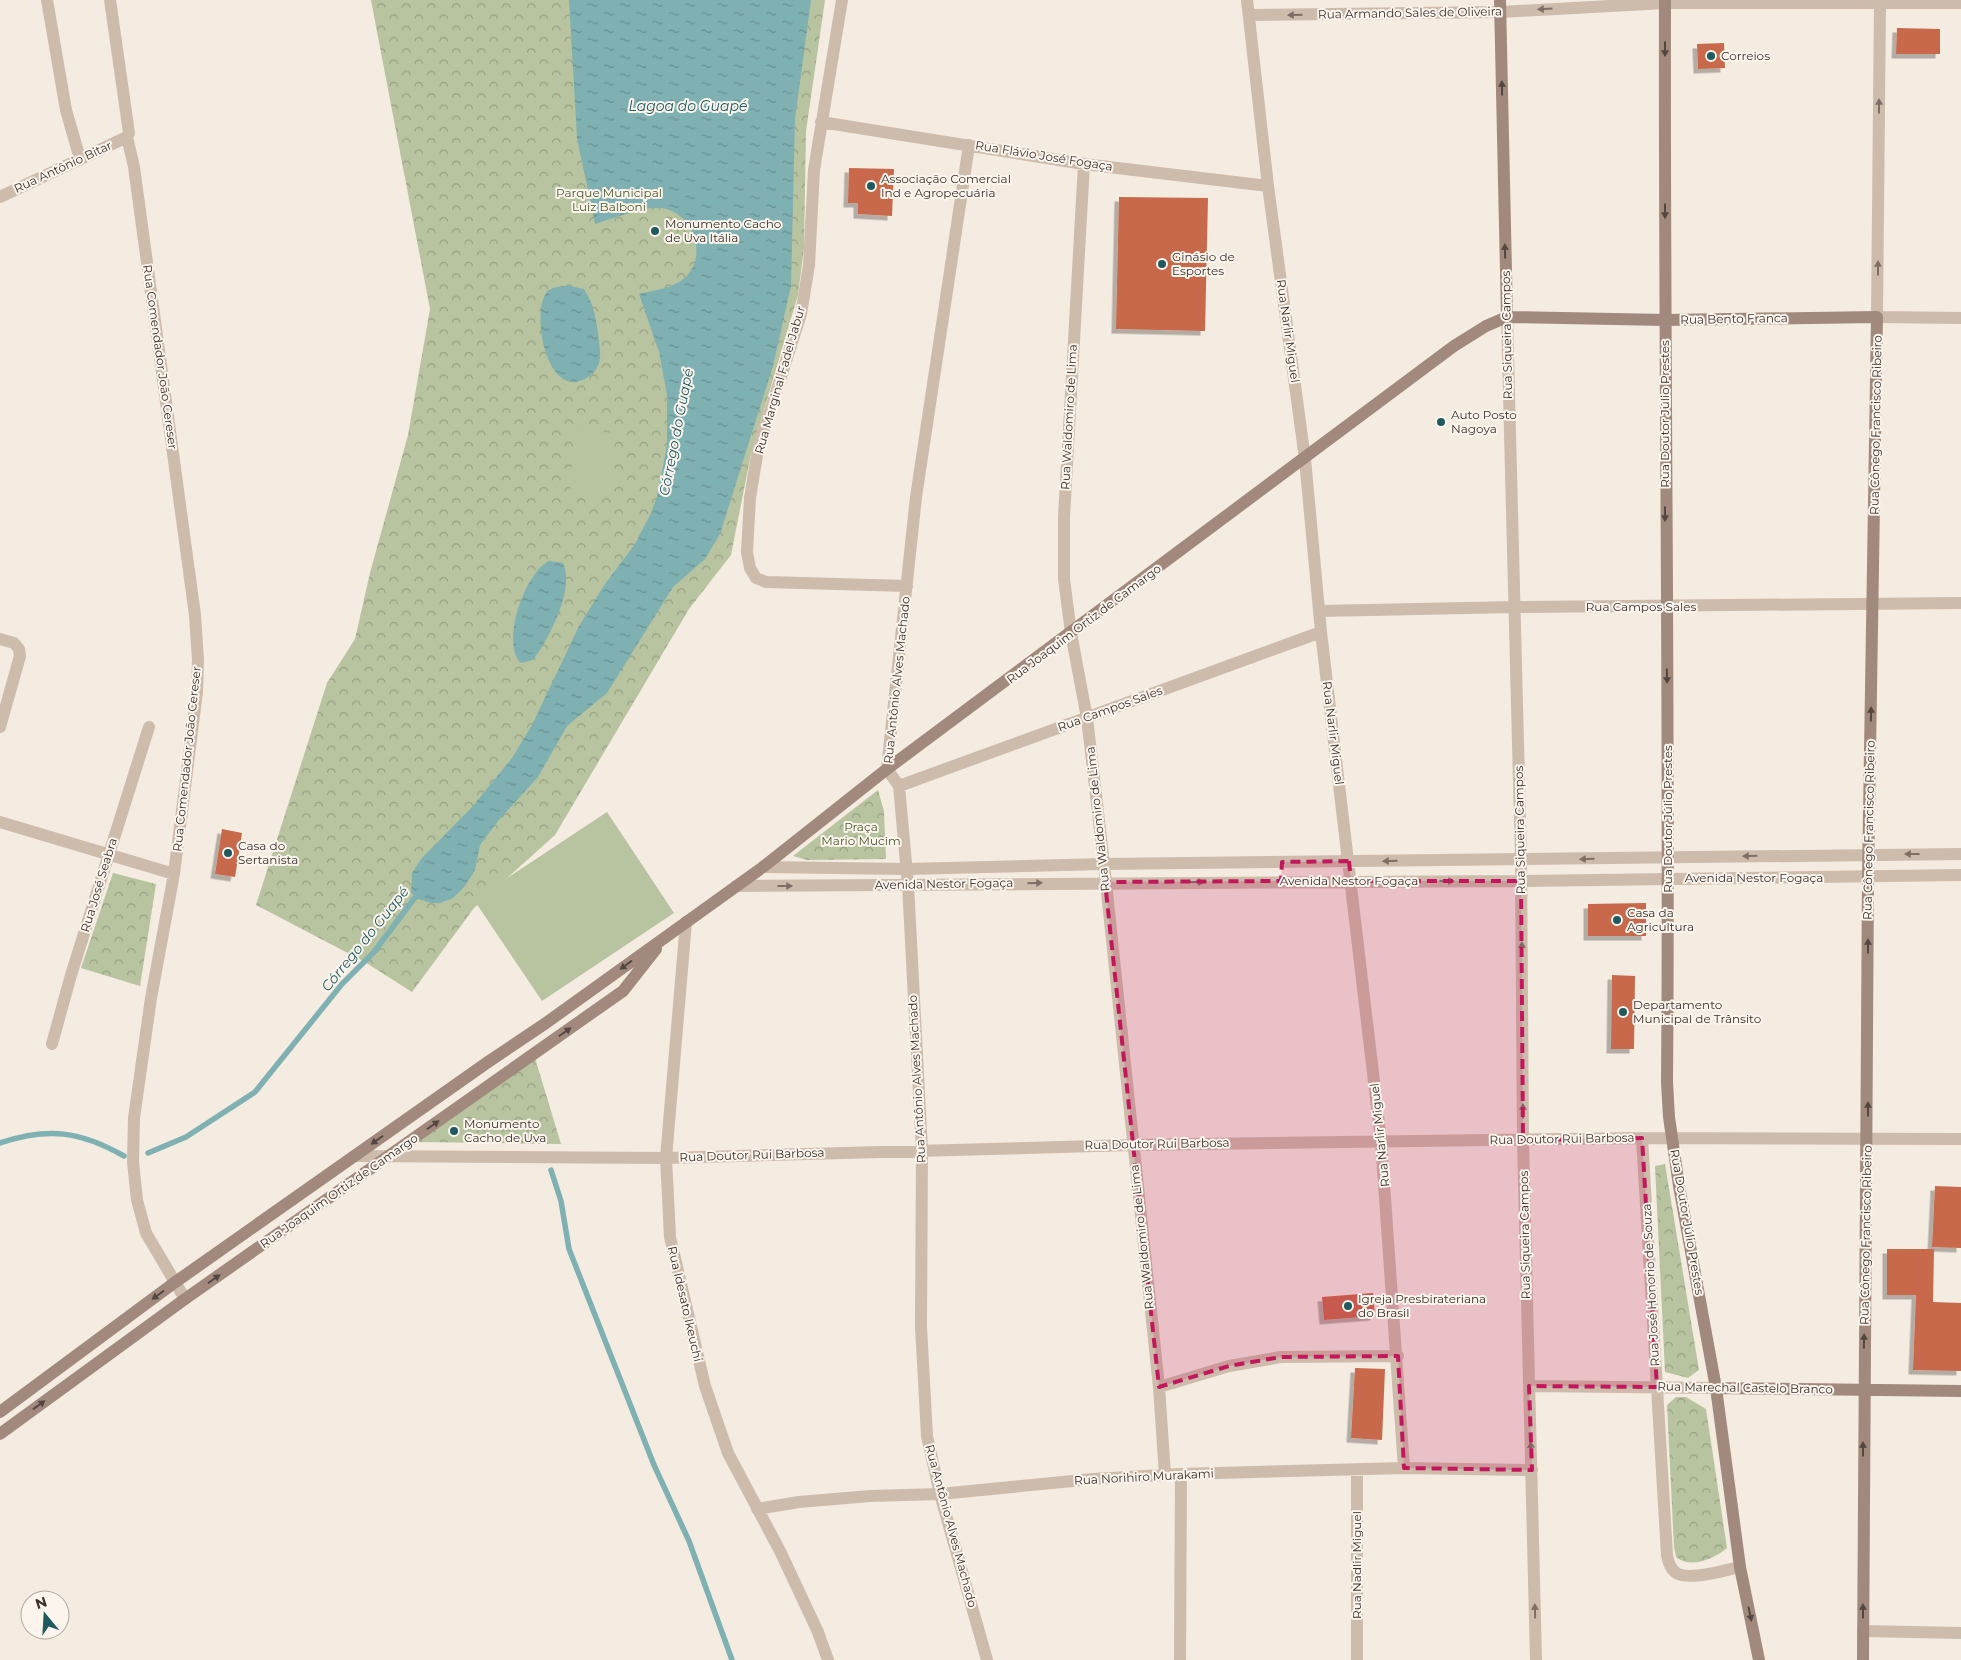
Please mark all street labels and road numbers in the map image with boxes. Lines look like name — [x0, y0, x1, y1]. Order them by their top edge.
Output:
street label: Rua Armando Sales de Oliveira — [1318, 3, 1502, 22]
street label: Rua Antônio Bitar — [11, 137, 114, 196]
street label: Rua Flávio José Fogaça — [974, 137, 1114, 174]
street label: Rua Comendador João Cereser — [140, 264, 181, 450]
street label: Rua Siqueira Campos — [1498, 270, 1515, 399]
street label: Rua Narlir Miguel — [1274, 278, 1303, 384]
street label: Rua Marginal Fadel Jabur — [751, 304, 808, 456]
street label: Rua Bento Franca — [1680, 310, 1788, 327]
street label: Rua Cônego Francisco Ribeiro — [1866, 335, 1885, 515]
street label: Rua Doutor Júlio Prestes — [1657, 340, 1672, 488]
street label: Rua Waldomiro de Lima — [1057, 344, 1080, 490]
street label: Rua Joaquim Ortiz de Camargo — [1004, 561, 1164, 687]
street label: Rua Antônio Alves Machado — [880, 595, 913, 764]
street label: Rua Campos Sales — [1586, 599, 1696, 614]
street label: Rua Comendador João Cereser — [169, 665, 204, 852]
street label: Rua Narlir Miguel — [1320, 680, 1347, 786]
street label: Rua Campos Sales — [1055, 683, 1165, 735]
street label: Rua Cônego Francisco Ribeiro — [1859, 740, 1878, 920]
street label: Rua Doutor Júlio Prestes — [1660, 745, 1675, 893]
street label: Rua Waldomiro de Lima — [1082, 746, 1113, 892]
street label: Rua Siqueira Campos — [1511, 765, 1528, 894]
street label: Rua José Seabra — [77, 836, 120, 934]
street label: Avenida Nestor Fogaça — [1685, 870, 1823, 885]
street label: Avenida Nestor Fogaça — [1280, 873, 1418, 888]
street label: Avenida Nestor Fogaça — [875, 875, 1013, 892]
street label: Rua Antônio Alves Machado — [905, 995, 928, 1163]
street label: Rua Narlir Miguel — [1367, 1082, 1392, 1188]
street label: Rua Joaquim Ortiz de Camargo — [257, 1130, 421, 1251]
street label: Rua Doutor Rui Barbosa — [1489, 1130, 1635, 1147]
street label: Rua Doutor Rui Barbosa — [1084, 1135, 1230, 1152]
street label: Rua Doutor Rui Barbosa — [679, 1144, 825, 1165]
street label: Rua Cônego Francisco Ribeiro — [1856, 1145, 1875, 1325]
street label: Rua Doutor Júlio Prestes — [1667, 1148, 1708, 1296]
street label: Rua Waldomiro de Lima — [1126, 1164, 1157, 1310]
street label: Rua Siqueira Campos — [1516, 1170, 1533, 1299]
street label: Rua José Honorio de Souza — [1639, 1203, 1662, 1367]
street label: Rua Idesato Ikeuchi — [665, 1245, 706, 1363]
street label: Rua Marechal Castelo Branco — [1657, 1378, 1833, 1397]
street label: Rua Antônio Alves Machado — [922, 1443, 981, 1609]
street label: Rua Norihiro Murakami — [1074, 1465, 1214, 1488]
street label: Rua Nadlir Miguel — [1349, 1511, 1364, 1619]

